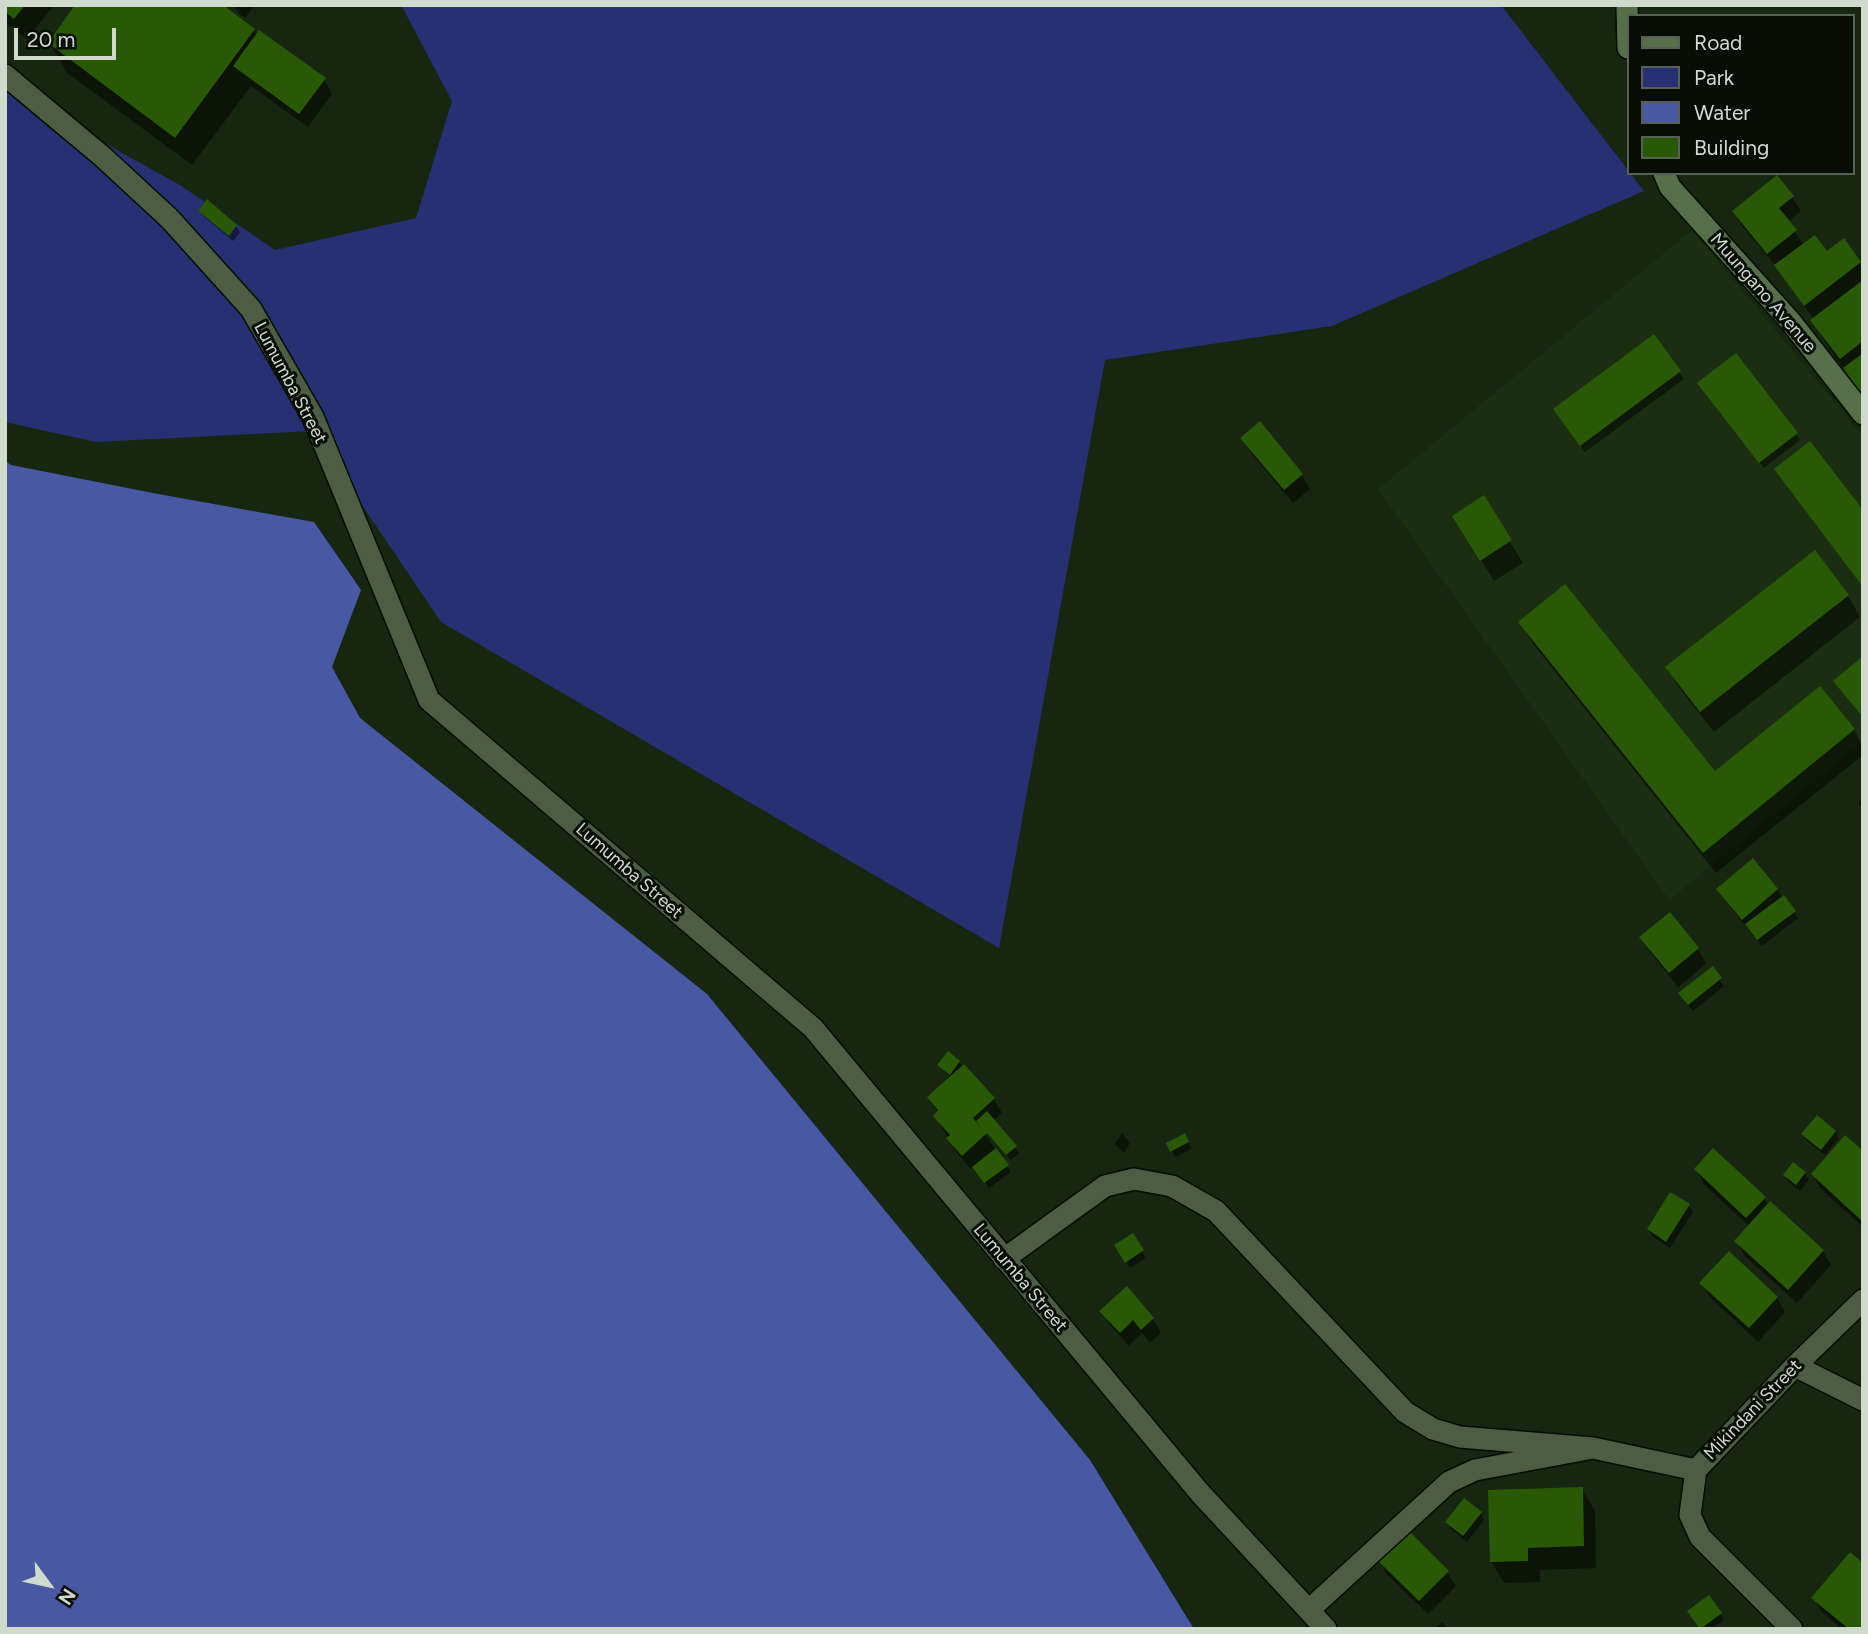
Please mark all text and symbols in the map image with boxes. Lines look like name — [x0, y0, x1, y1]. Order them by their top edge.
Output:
scale bar — [18, 14, 119, 58]
legend — [1626, 14, 1854, 175]
text: 20 m — [27, 27, 75, 52]
text: Road — [1694, 30, 1742, 55]
text: Park — [1694, 65, 1734, 90]
text: Water — [1694, 100, 1750, 125]
text: Building — [1694, 135, 1769, 160]
street label: Muungano Avenue — [1705, 229, 1821, 357]
street label: Lumumba Street — [249, 318, 331, 448]
street label: Lumumba Street — [571, 819, 687, 923]
street label: Lumumba Street — [968, 1219, 1072, 1337]
street label: Mikindani Street — [1700, 1355, 1806, 1465]
north arrow — [14, 1550, 84, 1620]
text: N — [53, 1584, 81, 1609]

